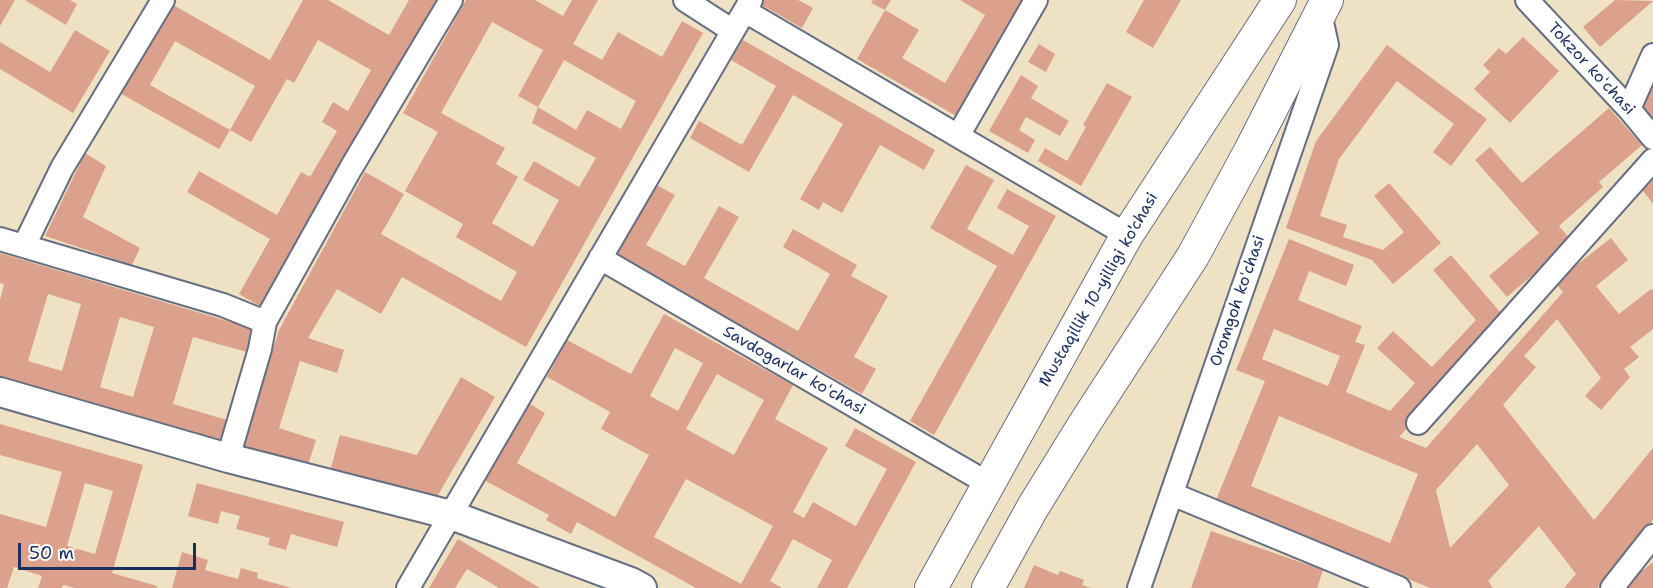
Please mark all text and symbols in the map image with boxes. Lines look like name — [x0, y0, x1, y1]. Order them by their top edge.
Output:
street label: Tokzor koʻchasi — [1543, 19, 1639, 119]
street label: Mustaqillik 10-yilligi ko'chasi — [1035, 189, 1163, 391]
street label: Oromgoh koʻchasi — [1207, 233, 1269, 369]
street label: Savdogarlar koʻchasi — [719, 322, 869, 420]
scale bar — [21, 531, 200, 569]
text: 50 m — [29, 541, 74, 565]

